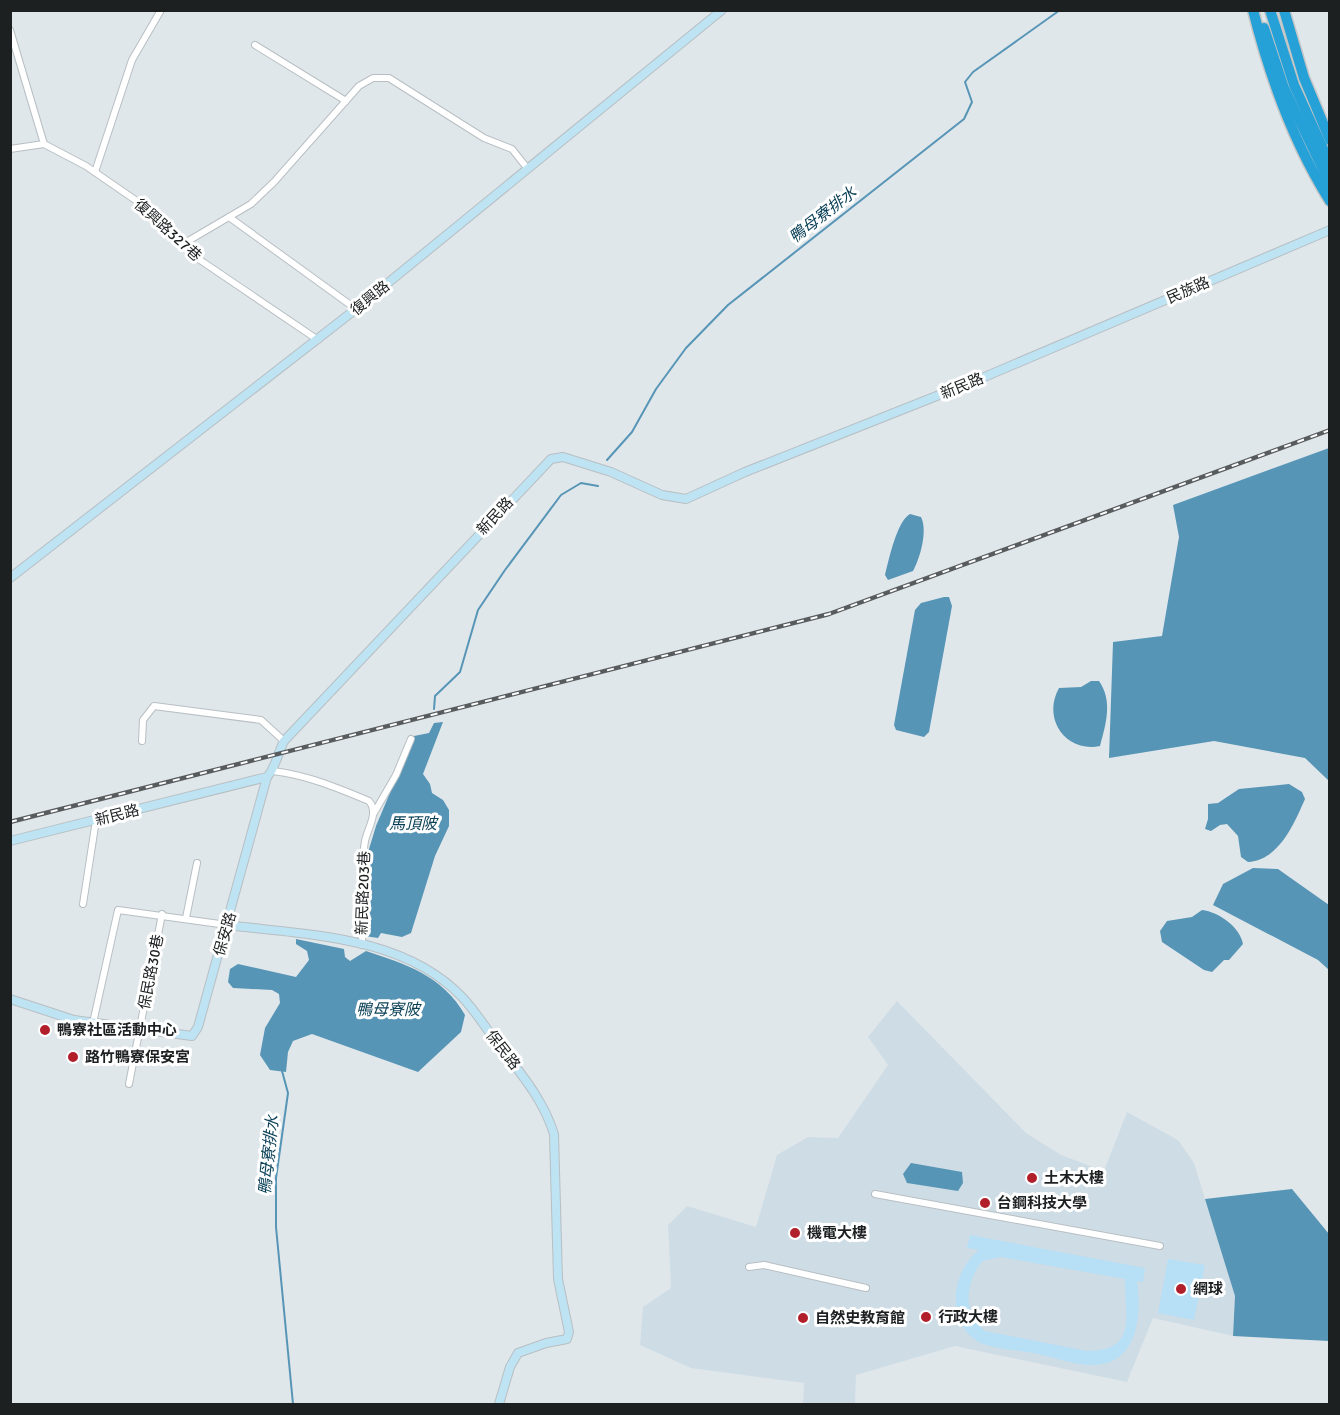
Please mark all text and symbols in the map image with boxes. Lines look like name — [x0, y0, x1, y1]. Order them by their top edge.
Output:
water label: 鴨母寮排水 — [785, 182, 861, 248]
street label: 復興路327巷 — [131, 195, 205, 265]
street label: 民族路 — [1164, 273, 1212, 307]
street label: 復興路 — [347, 277, 393, 319]
street label: 新民路 — [938, 369, 986, 403]
street label: 新民路 — [473, 493, 517, 539]
street label: 新民路 — [93, 801, 141, 829]
water label: 馬頂陂 — [389, 814, 439, 834]
street label: 新民路203巷 — [353, 851, 373, 935]
street label: 保安路 — [210, 910, 240, 958]
street label: 保民路30巷 — [135, 933, 167, 1011]
water label: 鴨母寮陂 — [356, 1000, 422, 1020]
place label: 鴨寮社區活動中心 — [57, 1021, 177, 1039]
marker: 鴨寮社區活動中心 — [38, 1023, 52, 1037]
street label: 保民路 — [482, 1027, 524, 1073]
place label: 路竹鴨寮保安宮 — [85, 1048, 190, 1066]
marker: 路竹鴨寮保安宮 — [66, 1050, 80, 1064]
water label: 鴨母寮排水 — [255, 1113, 283, 1196]
place label: 土木大樓 — [1044, 1169, 1104, 1187]
marker: 土木大樓 — [1025, 1171, 1039, 1185]
place label: 台鋼科技大學 — [997, 1194, 1087, 1212]
marker: 台鋼科技大學 — [978, 1196, 992, 1210]
place label: 機電大樓 — [807, 1224, 867, 1242]
marker: 機電大樓 — [788, 1226, 802, 1240]
place label: 網球 — [1193, 1280, 1223, 1298]
marker: 網球 — [1174, 1282, 1188, 1296]
place label: 行政大樓 — [938, 1308, 998, 1326]
place label: 自然史教育館 — [815, 1309, 905, 1327]
marker: 行政大樓 — [919, 1310, 933, 1324]
marker: 自然史教育館 — [796, 1311, 810, 1325]

